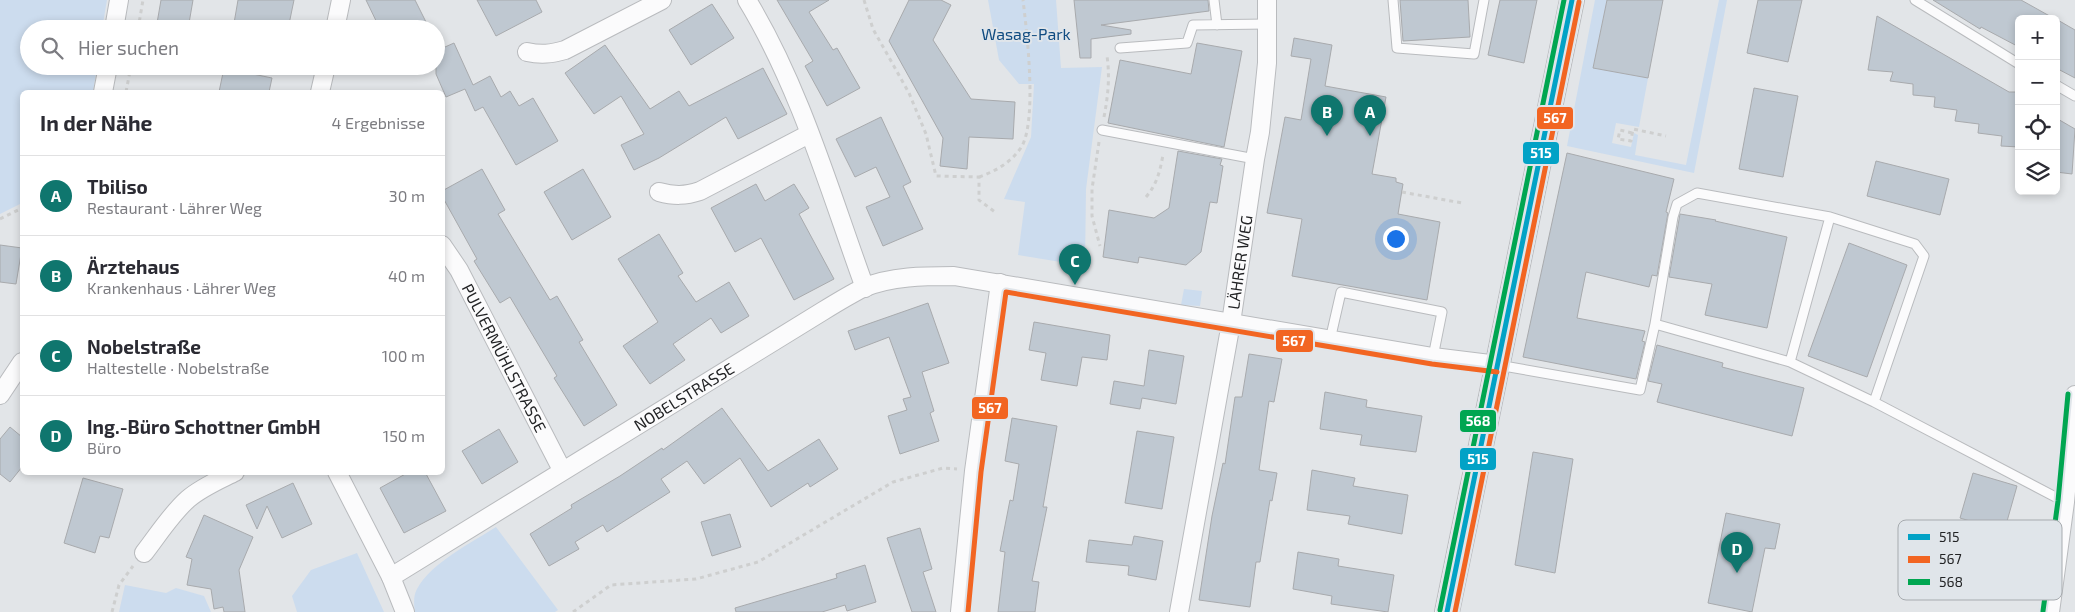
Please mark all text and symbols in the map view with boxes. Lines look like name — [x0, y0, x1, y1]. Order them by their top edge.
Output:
map controls — [2015, 15, 2060, 195]
button: + — [2015, 15, 2060, 60]
search box — [20, 20, 445, 75]
park label: Wasag-Park — [981, 24, 1071, 43]
icon: search — [38, 34, 66, 62]
text: Hier suchen — [78, 36, 179, 59]
button: − — [2015, 60, 2060, 105]
pin: B — [1311, 95, 1343, 136]
pin: A — [1354, 95, 1386, 136]
button: locate — [2015, 105, 2060, 150]
line badge: 567 — [1536, 106, 1574, 130]
text: 567 — [1543, 109, 1567, 126]
text: In der Nähe — [40, 110, 152, 135]
text: 4 Ergebnisse — [332, 113, 425, 132]
line badge: 515 — [1522, 141, 1560, 165]
text: 515 — [1530, 144, 1552, 161]
button: layers — [2015, 150, 2060, 195]
text: Tbiliso — [87, 175, 148, 198]
text: A — [51, 186, 61, 205]
text: 30 m — [389, 186, 425, 205]
text: Restaurant · Lährer Weg — [87, 198, 262, 217]
street label: LÄHRER WEG — [1223, 214, 1256, 311]
your location — [1383, 226, 1409, 252]
pin: C — [1059, 244, 1091, 285]
text: Ärztehaus — [87, 255, 180, 278]
text: B — [51, 266, 61, 285]
text: 40 m — [388, 266, 425, 285]
text: Krankenhaus · Lährer Weg — [87, 278, 276, 297]
street label: PULVERMÜHLSTRASSE — [459, 280, 551, 435]
line badge: 567 — [1275, 329, 1314, 353]
text: 567 — [1282, 332, 1306, 349]
text: Nobelstraße — [87, 335, 201, 358]
text: C — [51, 346, 61, 365]
text: 100 m — [382, 346, 425, 365]
text: Haltestelle · Nobelstraße — [87, 358, 269, 377]
street label: NOBELSTRASSE — [630, 358, 737, 434]
line badge: 567 — [971, 396, 1009, 420]
text: 567 — [978, 399, 1002, 416]
line badge: 568 — [1459, 409, 1497, 433]
text: 568 — [1466, 412, 1490, 429]
text: Ing.-Büro Schottner GmbH — [87, 415, 321, 438]
text: D — [51, 426, 61, 445]
text: 150 m — [383, 426, 425, 445]
text: Büro — [87, 438, 121, 457]
line badge: 515 — [1459, 447, 1497, 471]
text: 515 — [1467, 450, 1489, 467]
legend — [1898, 520, 2062, 600]
text: 515 — [1939, 528, 1960, 545]
pin: D — [1721, 532, 1753, 573]
text: 567 — [1939, 550, 1962, 567]
text: 568 — [1939, 573, 1963, 590]

